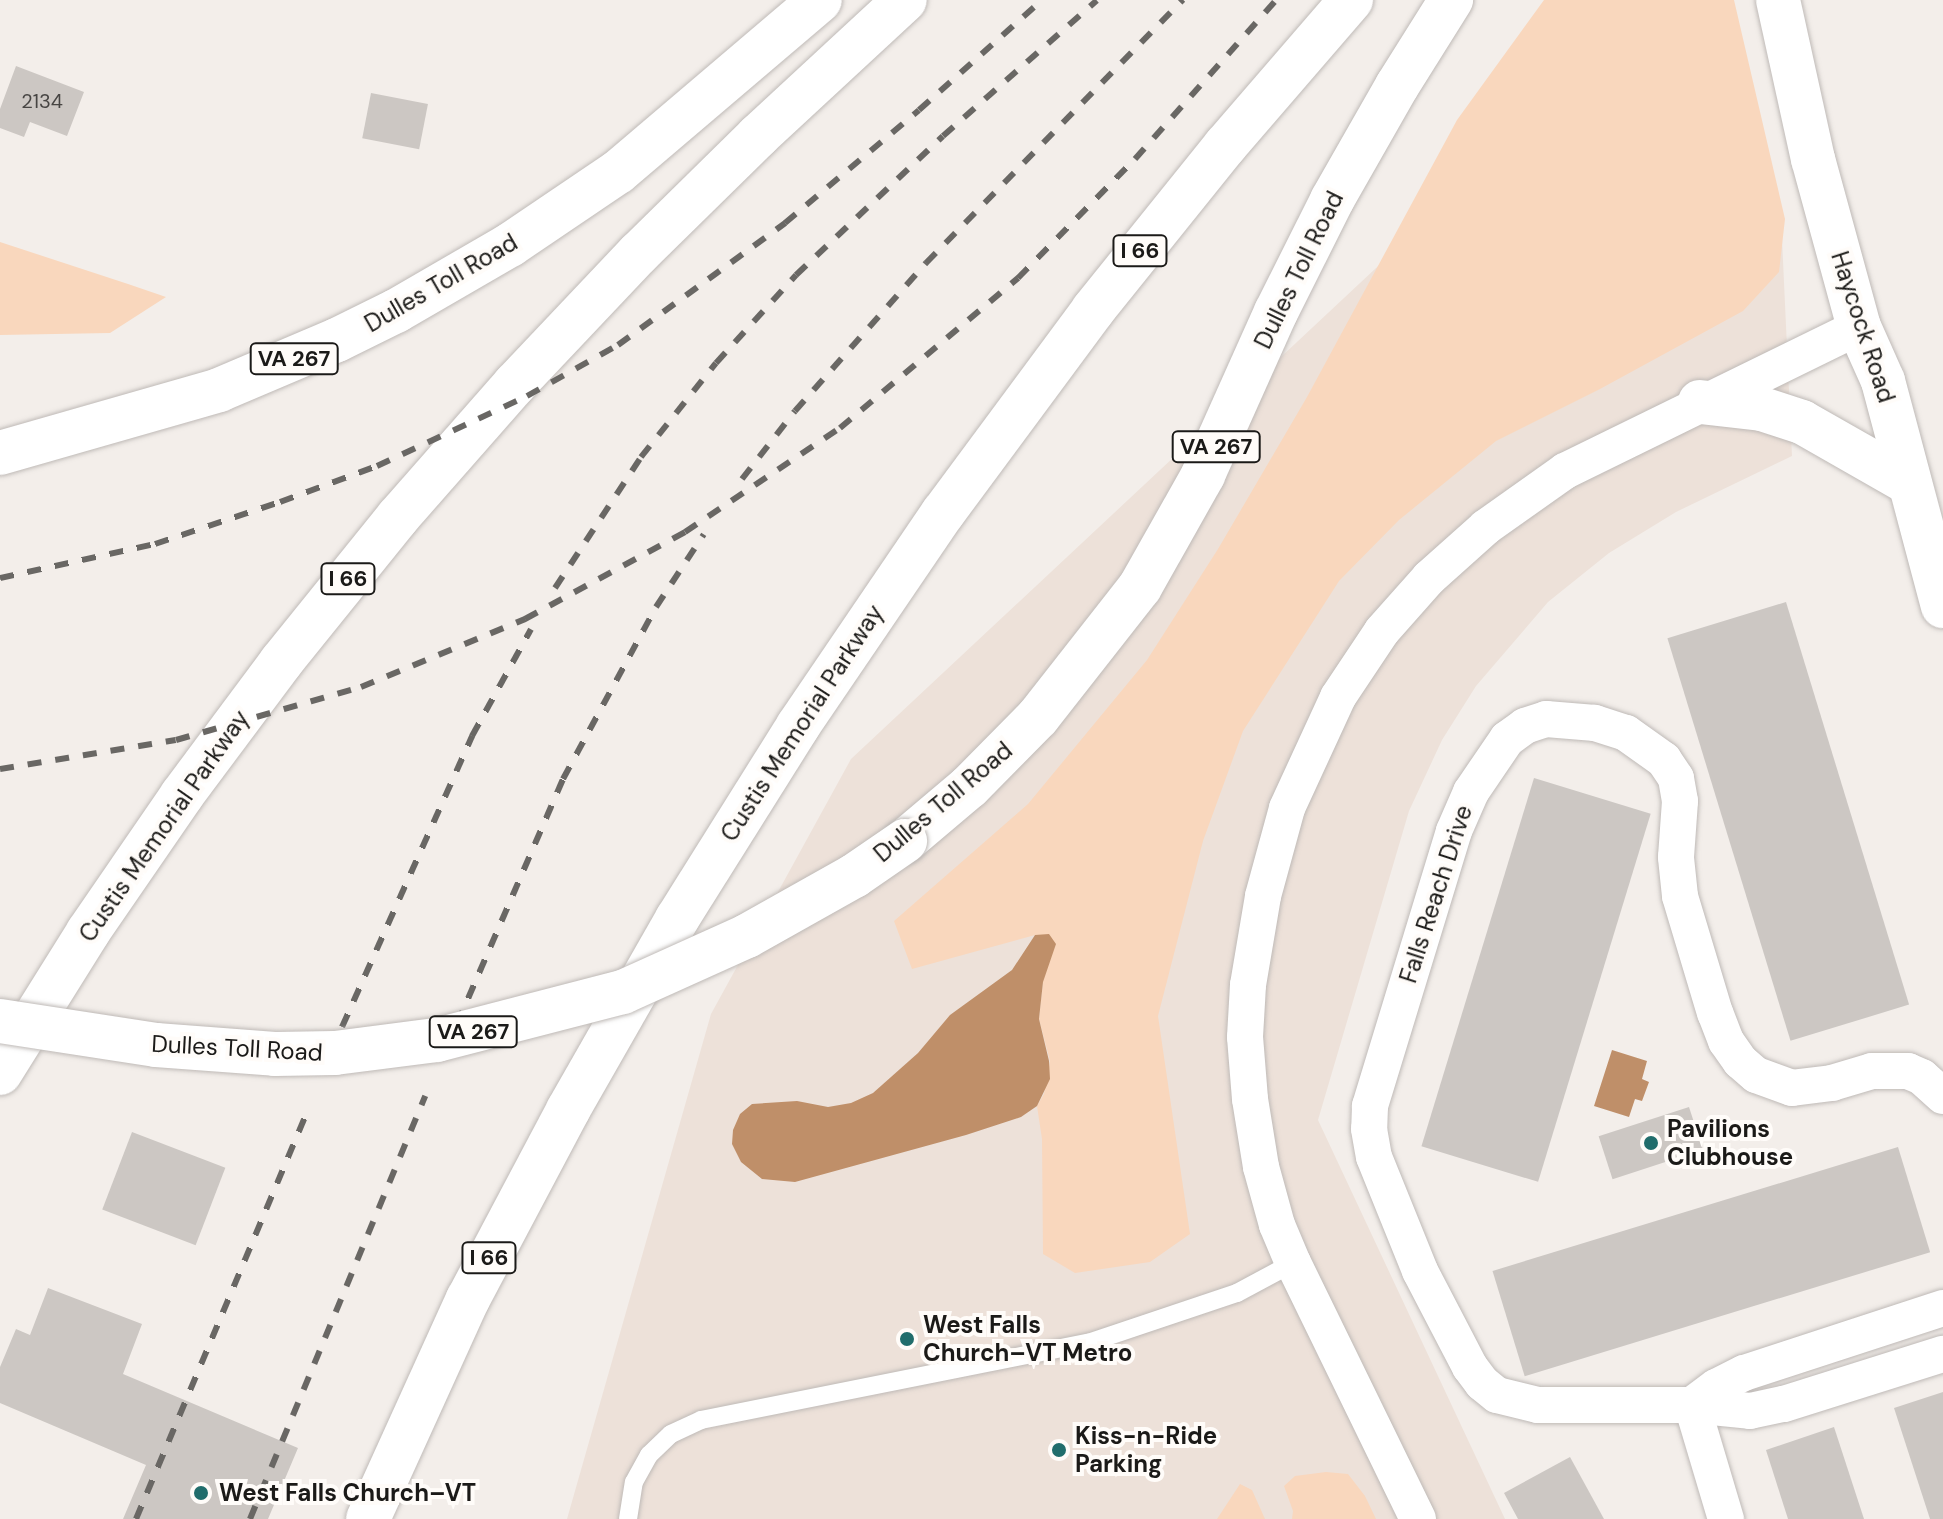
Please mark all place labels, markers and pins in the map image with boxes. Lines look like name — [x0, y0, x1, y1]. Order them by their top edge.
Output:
place label: Pavilions Clubhouse — [1667, 1115, 1793, 1171]
marker: Pavilions Clubhouse — [1642, 1134, 1660, 1152]
place label: West Falls Church–VT Metro — [923, 1311, 1132, 1367]
marker: West Falls Church–VT Metro — [898, 1330, 916, 1348]
place label: Kiss-n-Ride Parking — [1075, 1422, 1217, 1478]
marker: Kiss-n-Ride Parking — [1050, 1441, 1068, 1459]
place label: West Falls Church–VT — [219, 1479, 476, 1507]
marker: West Falls Church–VT — [190, 1482, 212, 1504]

